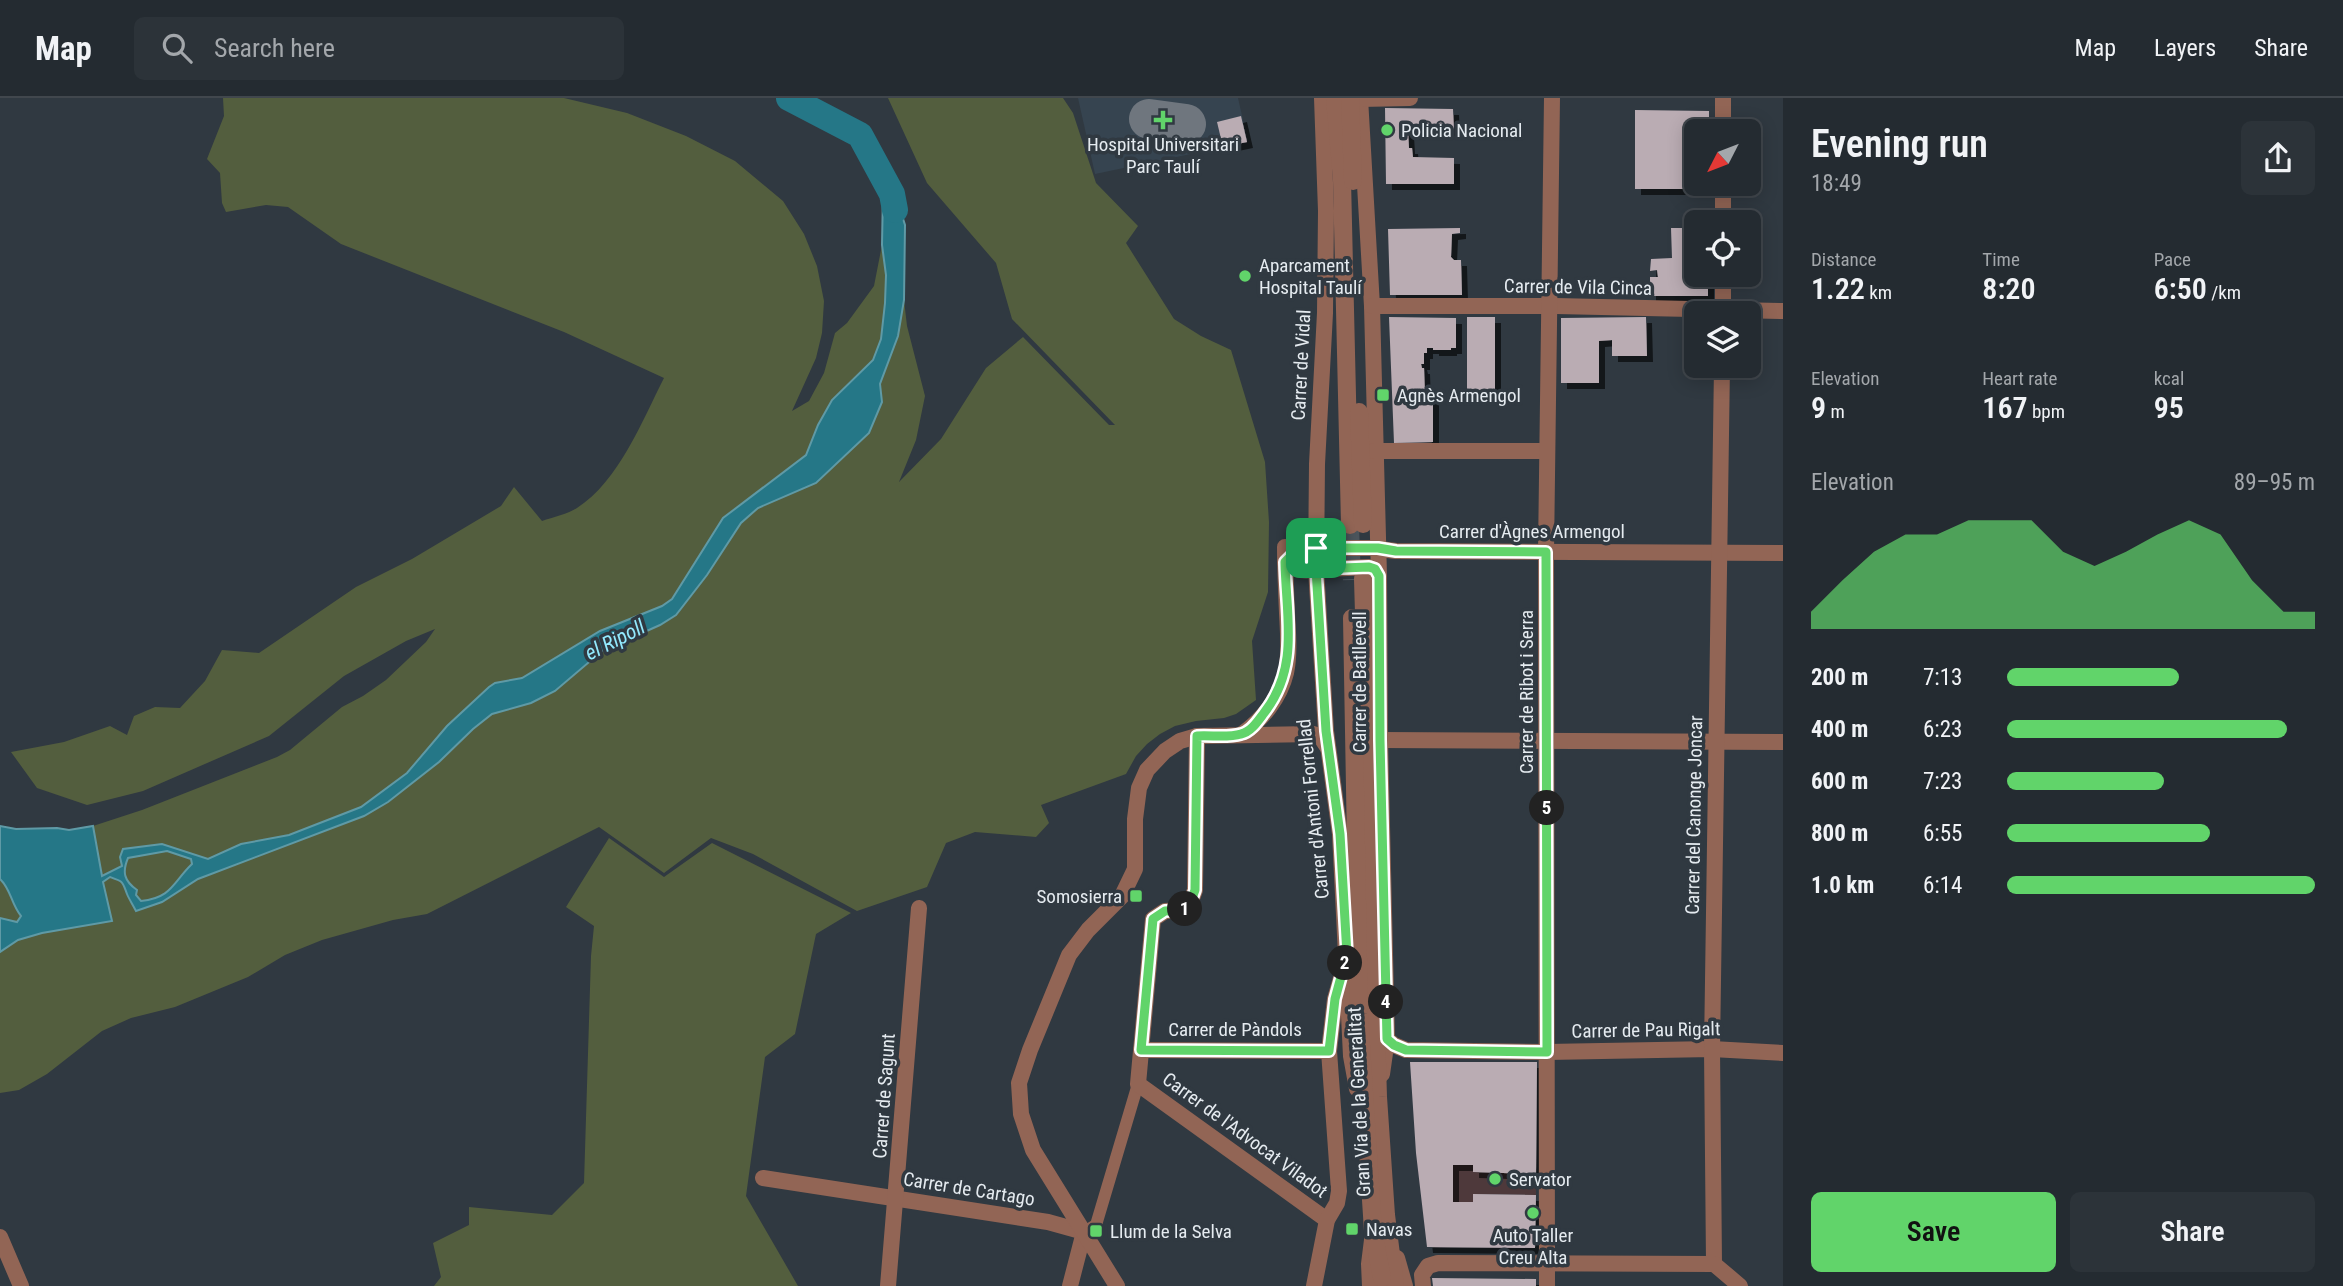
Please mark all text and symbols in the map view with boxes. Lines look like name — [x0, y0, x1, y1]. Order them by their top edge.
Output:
search box — [134, 17, 624, 80]
text: Map — [35, 29, 92, 68]
icon: search — [158, 29, 196, 67]
text: Search here — [214, 33, 335, 63]
text: Map — [2075, 34, 2116, 62]
text: Layers — [2154, 34, 2216, 62]
text: Share — [2254, 34, 2308, 62]
marker: Hospital Universitari Parc Taulí — [1153, 110, 1173, 130]
place label: Policia Nacional — [1401, 119, 1522, 142]
north arrow — [1684, 119, 1760, 196]
map controls — [1684, 119, 1761, 378]
button: share — [2241, 121, 2315, 195]
marker: Policia Nacional — [1379, 122, 1395, 138]
text: Evening run — [1811, 122, 1988, 166]
place label: Hospital Universitari Parc Taulí — [1087, 133, 1239, 178]
text: 18:49 — [1811, 170, 1862, 197]
button: locate — [1684, 210, 1761, 287]
text: Distance — [1811, 248, 1876, 271]
text: Time — [1982, 248, 2020, 271]
text: Pace — [2154, 248, 2191, 271]
place label: Aparcament Hospital Taulí — [1259, 254, 1363, 299]
marker: Aparcament Hospital Taulí — [1237, 268, 1253, 284]
text: 1.22 — [1811, 271, 1865, 306]
text: 8:20 — [1982, 271, 2036, 306]
text: 6:50 — [2154, 271, 2207, 306]
street label: Carrer de Vila Cinca — [1504, 274, 1652, 300]
text: km — [1865, 281, 1892, 304]
text: /km — [2207, 281, 2241, 304]
button: layers — [1684, 301, 1761, 378]
street label: Carrer de Vidal — [1287, 309, 1315, 421]
text: Elevation — [1811, 367, 1879, 390]
text: Heart rate — [1982, 367, 2057, 390]
text: kcal — [2154, 367, 2184, 390]
place label: Agnès Armengol — [1397, 384, 1521, 407]
marker: Agnès Armengol — [1375, 387, 1391, 403]
text: 9 — [1811, 390, 1826, 425]
text: 167 — [1982, 390, 2028, 425]
text: 95 — [2154, 390, 2184, 425]
text: m — [1826, 400, 1845, 423]
text: bpm — [2028, 400, 2065, 423]
text: Elevation — [1811, 469, 1894, 496]
text: 89–95 m — [2234, 469, 2315, 496]
pin — [1286, 518, 1346, 578]
street label: Carrer d'Àgnes Armengol — [1439, 520, 1625, 543]
icon: arrive — [1297, 529, 1335, 567]
street label: Carrer de Ribot i Serra — [1515, 610, 1538, 774]
street label: Carrer de Batllevell — [1348, 611, 1371, 753]
water label: el Ripoll — [581, 615, 649, 665]
text: 200 m — [1811, 664, 1868, 691]
text: 7:13 — [1923, 664, 1962, 691]
street label: Carrer del Canonge Joncar — [1681, 715, 1707, 915]
text: 400 m — [1811, 716, 1868, 743]
text: 6:23 — [1923, 716, 1962, 743]
street label: Carrer d'Antoni Forrellad — [1292, 718, 1334, 900]
text: 600 m — [1811, 768, 1868, 795]
text: 7:23 — [1923, 768, 1962, 795]
pin: 5 — [1530, 790, 1564, 826]
text: 5 — [1542, 796, 1551, 819]
text: 800 m — [1811, 820, 1868, 847]
text: 6:55 — [1923, 820, 1962, 847]
text: 1.0 km — [1811, 872, 1874, 899]
text: 6:14 — [1923, 872, 1962, 899]
place label: Somosierra — [1037, 885, 1122, 908]
marker: Somosierra — [1128, 888, 1144, 904]
pin: 1 — [1168, 892, 1202, 926]
text: 1 — [1180, 897, 1189, 920]
pin: 2 — [1328, 946, 1362, 980]
text: 2 — [1340, 951, 1349, 974]
pin: 4 — [1368, 984, 1404, 1020]
text: 4 — [1381, 990, 1390, 1013]
street label: Gran Via de la Generalitat — [1343, 1006, 1375, 1198]
street label: Carrer de Pau Rigalt — [1571, 1017, 1721, 1043]
street label: Carrer de Pàndols — [1168, 1018, 1302, 1041]
street label: Carrer de Sagunt — [868, 1033, 900, 1159]
street label: Carrer de l'Advocat Viladot — [1158, 1067, 1332, 1203]
street label: Carrer de Cartago — [902, 1167, 1036, 1211]
place label: Servator — [1509, 1168, 1572, 1191]
marker: Servator — [1487, 1171, 1503, 1187]
button: Save — [1811, 1192, 2056, 1272]
button: Share — [2070, 1192, 2315, 1272]
marker: Auto Taller Creu Alta — [1525, 1205, 1541, 1221]
place label: Navas — [1366, 1218, 1413, 1241]
place label: Llum de la Selva — [1110, 1220, 1232, 1243]
marker: Navas — [1344, 1221, 1360, 1237]
marker: Llum de la Selva — [1088, 1223, 1104, 1239]
place label: Auto Taller Creu Alta — [1493, 1224, 1573, 1269]

